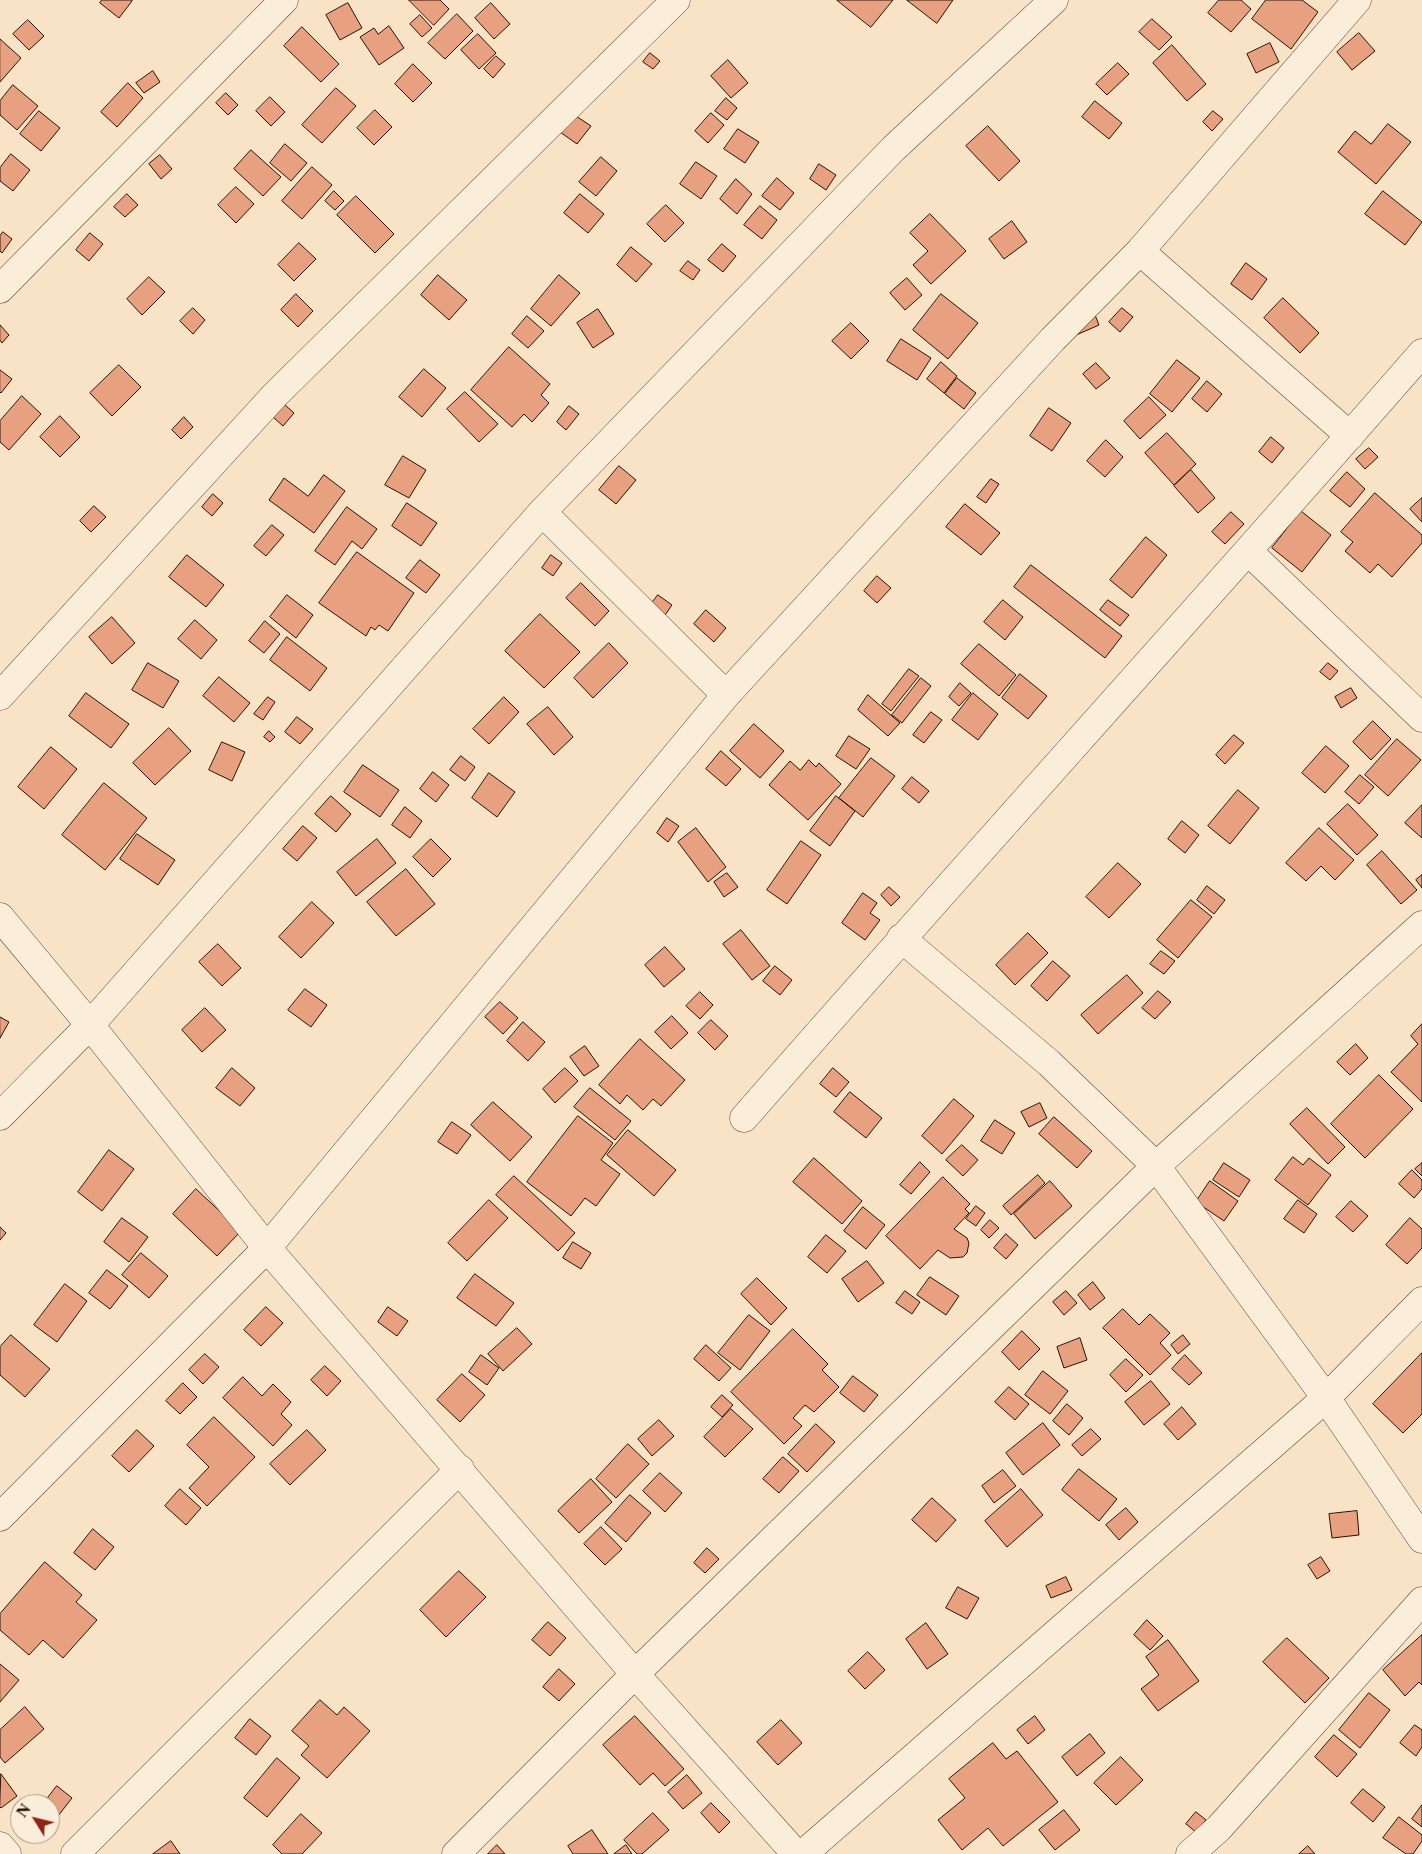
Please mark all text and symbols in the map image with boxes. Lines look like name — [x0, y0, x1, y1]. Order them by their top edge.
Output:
north arrow — [10, 1794, 60, 1844]
text: N — [13, 1801, 35, 1821]

